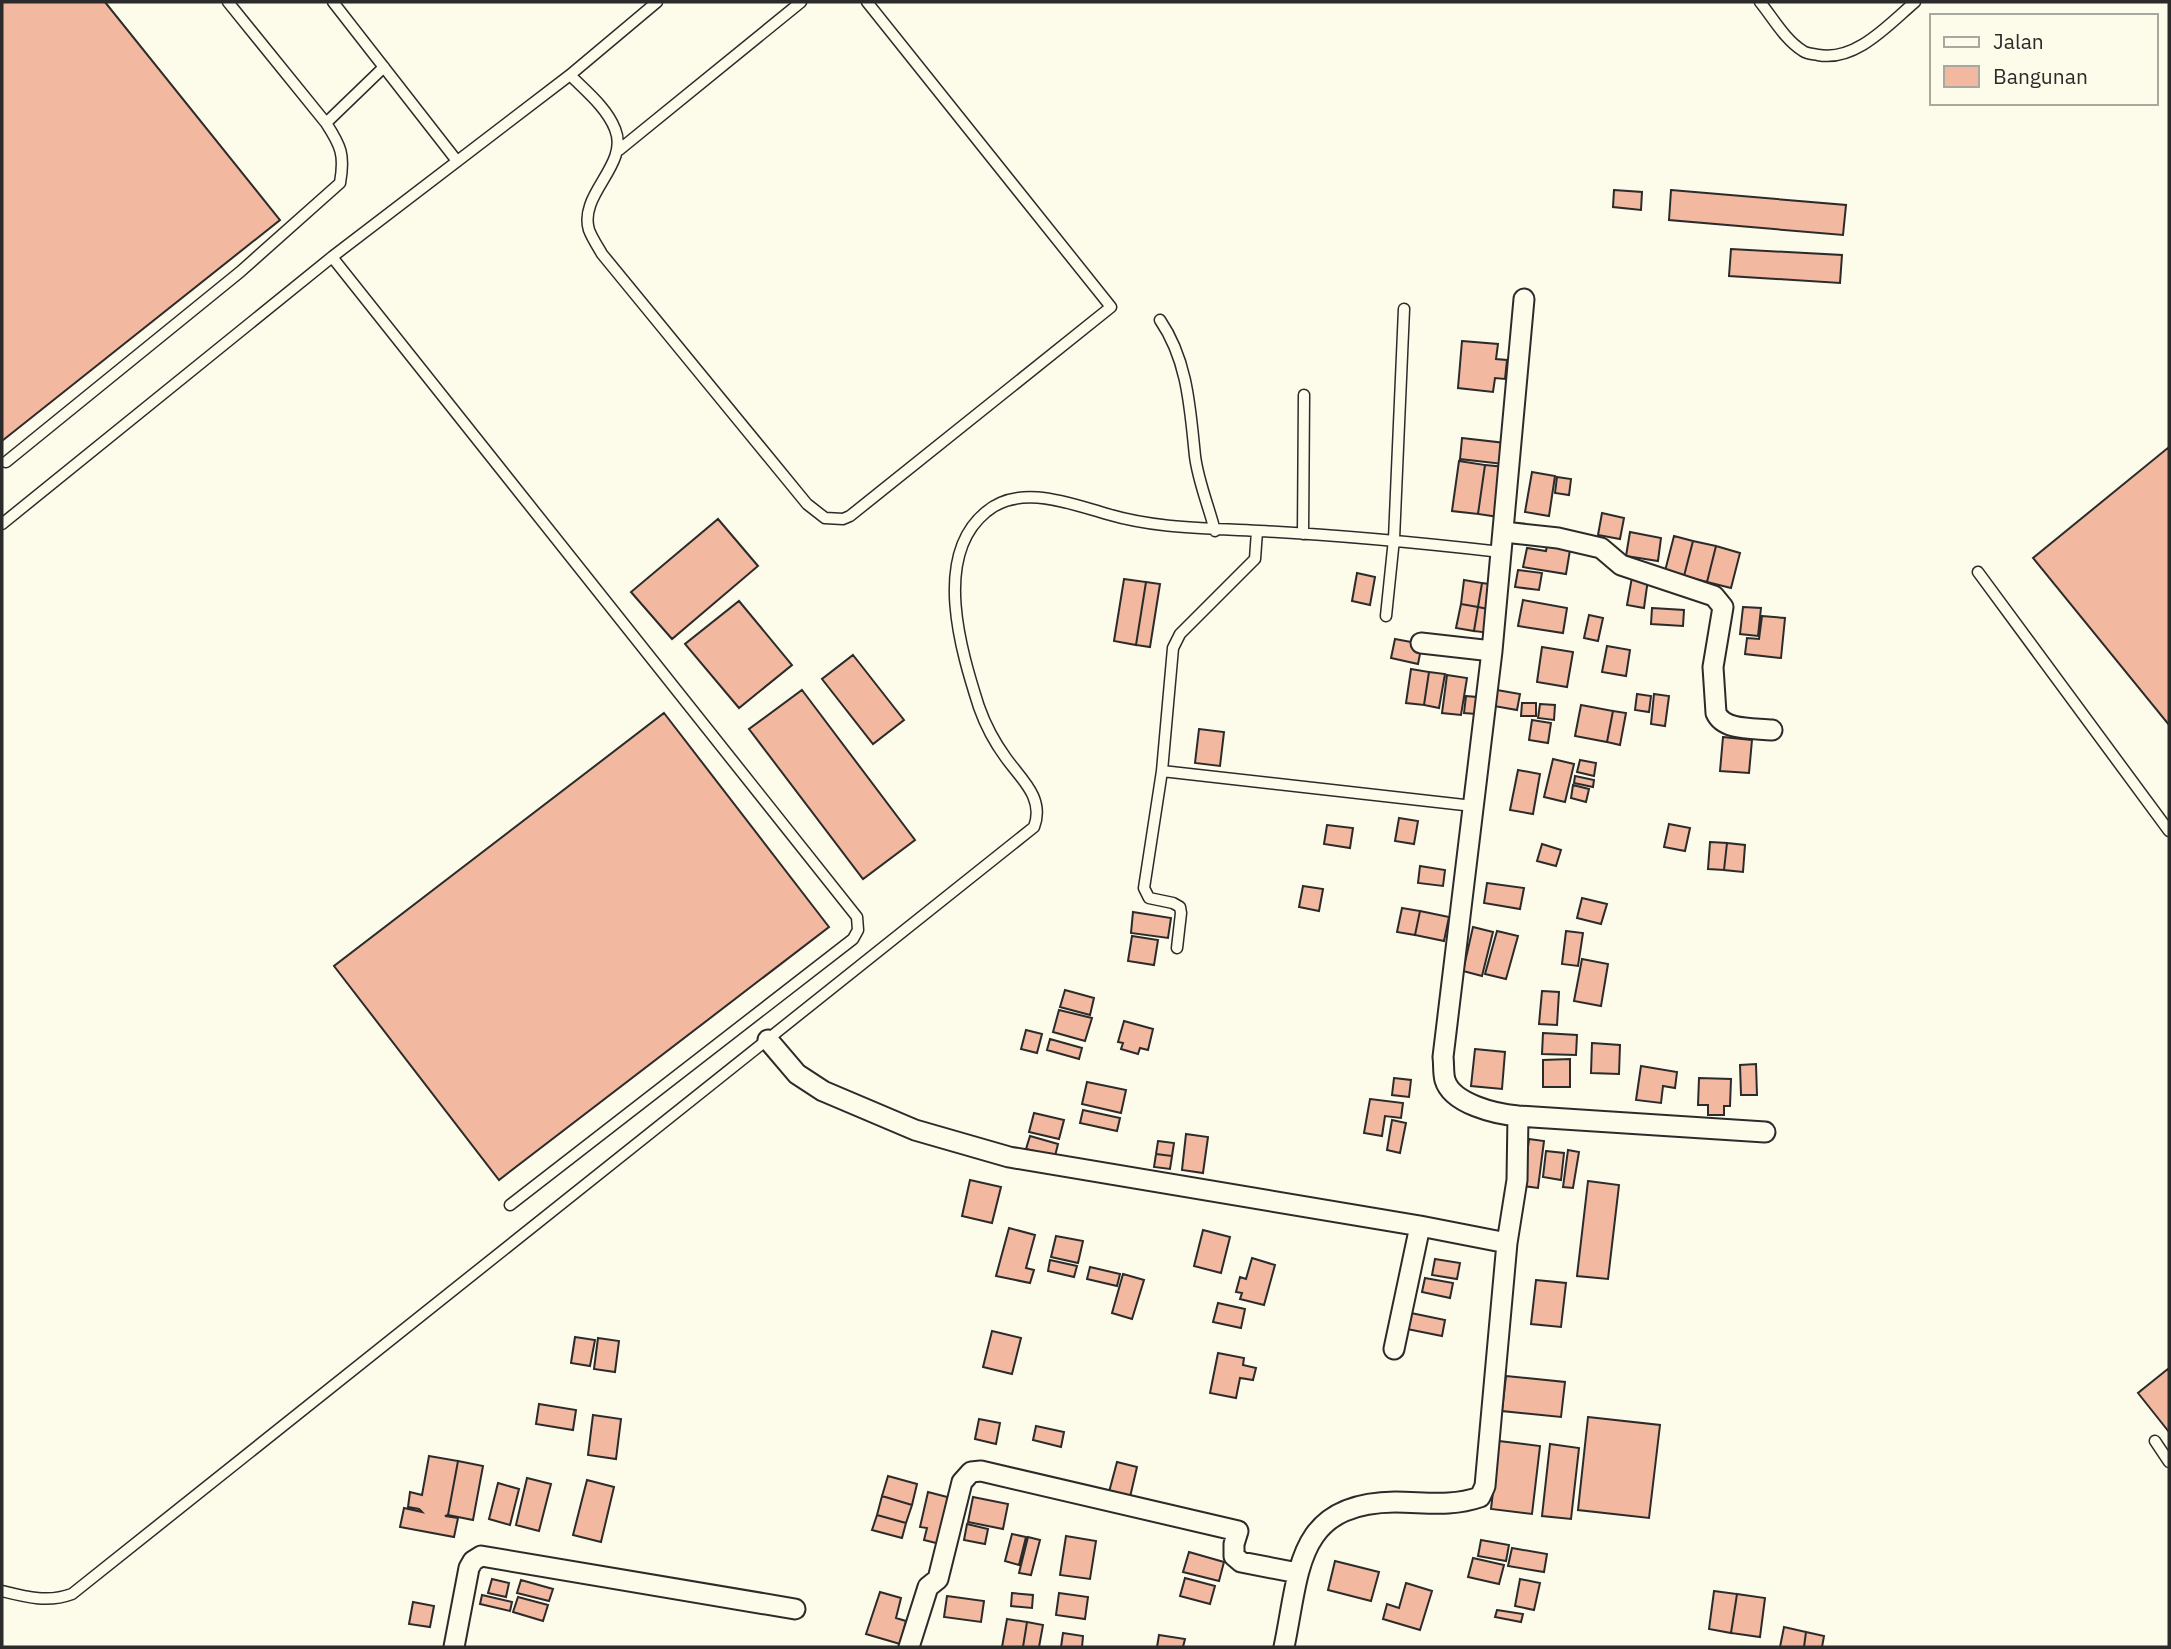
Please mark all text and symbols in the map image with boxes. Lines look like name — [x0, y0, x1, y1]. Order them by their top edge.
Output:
legend — [1930, 14, 2157, 105]
text: Jalan — [1993, 27, 2044, 55]
text: Bangunan — [1993, 62, 2088, 90]

